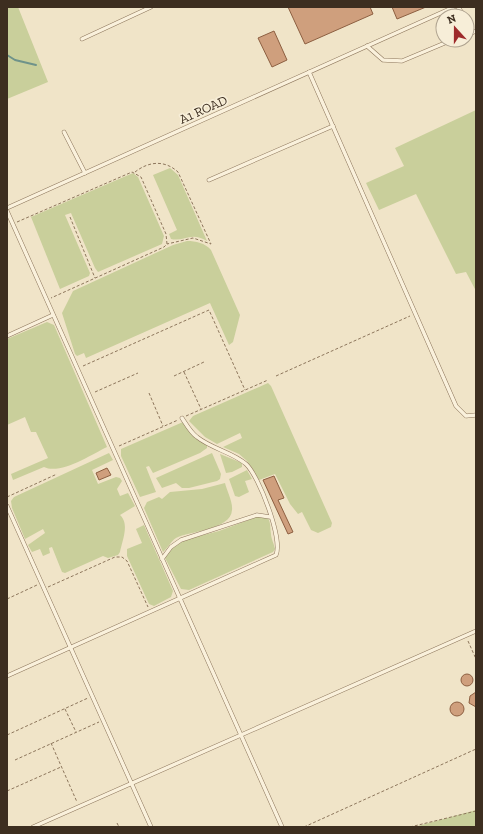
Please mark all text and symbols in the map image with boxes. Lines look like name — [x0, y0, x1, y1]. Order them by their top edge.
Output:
north arrow — [435, 8, 475, 48]
text: N — [445, 11, 458, 27]
street label: A1 ROAD — [177, 92, 230, 127]

